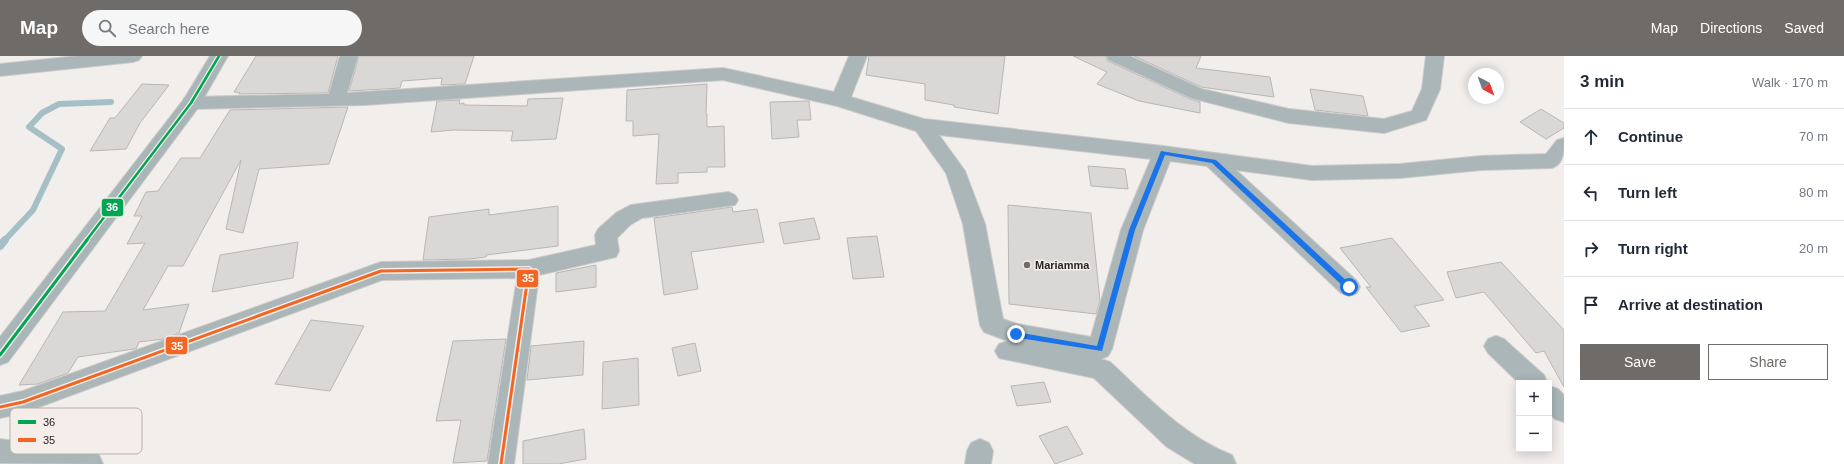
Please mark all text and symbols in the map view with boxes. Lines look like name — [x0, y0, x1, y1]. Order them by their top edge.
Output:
search box — [82, 10, 362, 46]
text: Map — [20, 17, 58, 38]
icon: search — [96, 17, 118, 39]
text: Search here — [128, 20, 210, 37]
text: Map — [1651, 20, 1678, 36]
text: Directions — [1700, 20, 1762, 36]
text: Saved — [1784, 20, 1824, 36]
north arrow — [1468, 68, 1504, 104]
text: 3 min — [1580, 72, 1624, 91]
text: Walk · 170 m — [1752, 75, 1828, 90]
icon: ahead — [1580, 126, 1602, 148]
text: Continue — [1618, 128, 1683, 145]
text: 70 m — [1799, 129, 1828, 144]
icon: left — [1580, 182, 1602, 204]
text: Turn left — [1618, 184, 1677, 201]
text: 80 m — [1799, 185, 1828, 200]
line badge: 36 — [101, 198, 124, 217]
text: 36 — [106, 201, 118, 213]
icon: right — [1580, 238, 1602, 260]
text: Turn right — [1618, 240, 1688, 257]
text: 20 m — [1799, 241, 1828, 256]
place label: Mariamma — [1035, 259, 1090, 271]
marker: Mariamma — [1022, 260, 1032, 270]
line badge: 35 — [516, 269, 539, 288]
text: 35 — [522, 272, 534, 284]
route start — [1340, 278, 1358, 296]
icon: arrive — [1580, 294, 1602, 316]
text: Arrive at destination — [1618, 296, 1763, 313]
route end — [1007, 325, 1025, 343]
line badge: 35 — [165, 336, 188, 355]
text: 35 — [171, 340, 183, 352]
button: Save — [1580, 344, 1700, 380]
button: Share — [1708, 344, 1828, 380]
map controls — [1516, 380, 1552, 452]
button: + — [1516, 380, 1552, 416]
legend — [10, 408, 142, 454]
text: 36 — [43, 416, 55, 428]
button: − — [1516, 416, 1552, 452]
text: 35 — [43, 434, 55, 446]

